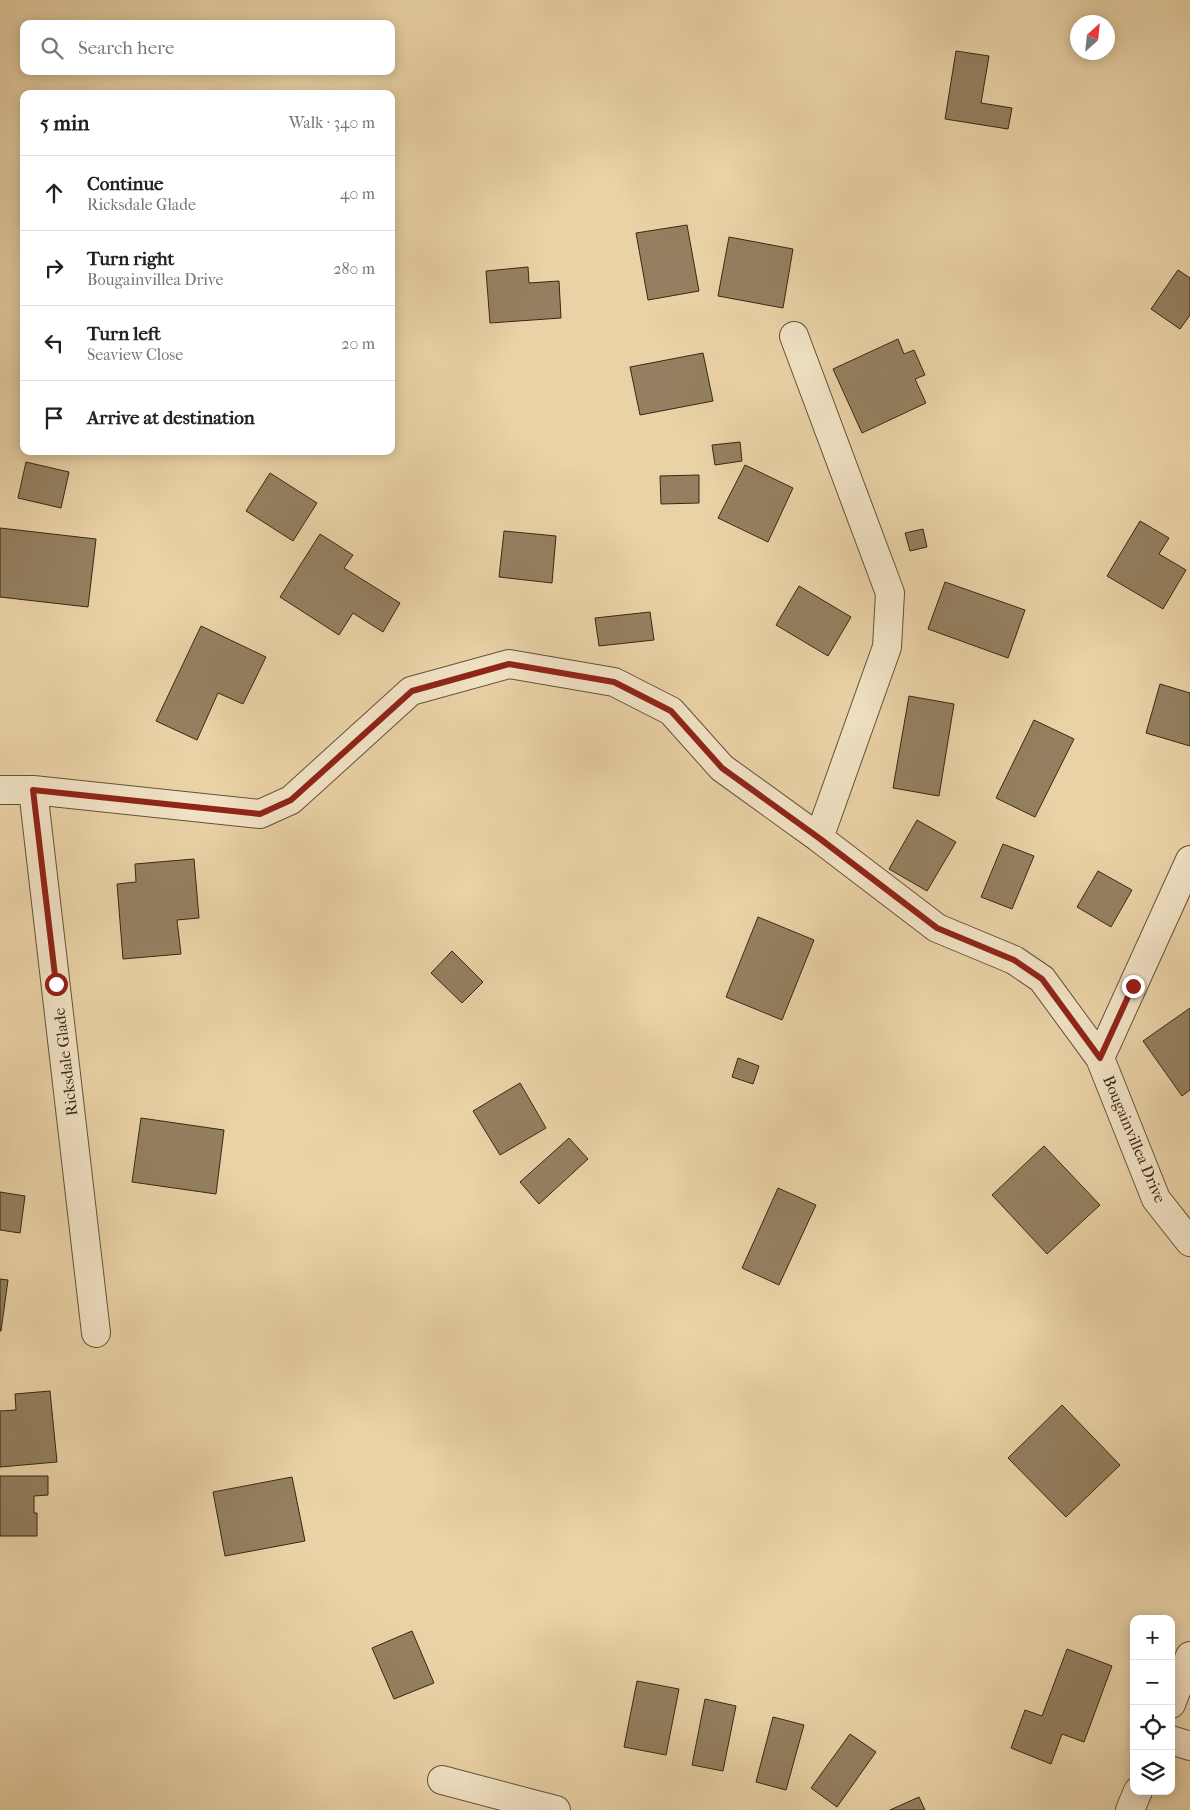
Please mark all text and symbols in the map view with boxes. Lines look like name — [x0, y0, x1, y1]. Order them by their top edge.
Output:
north arrow — [1070, 15, 1115, 60]
search box — [20, 20, 395, 75]
icon: search — [38, 34, 66, 62]
text: Search here — [78, 37, 174, 59]
text: 5 min — [40, 111, 89, 135]
text: Walk · 340 m — [289, 113, 375, 132]
text: Continue — [87, 173, 163, 195]
icon: ahead — [40, 179, 68, 207]
text: 40 m — [340, 184, 375, 203]
text: Ricksdale Glade — [87, 195, 196, 214]
text: Turn right — [87, 248, 174, 270]
icon: right — [40, 254, 68, 282]
text: 280 m — [333, 259, 375, 278]
text: Bougainvillea Drive — [87, 270, 223, 289]
text: Turn left — [87, 323, 161, 345]
icon: left — [40, 329, 68, 357]
text: 20 m — [341, 334, 375, 353]
text: Seaview Close — [87, 345, 183, 364]
icon: arrive — [40, 404, 68, 432]
text: Arrive at destination — [87, 407, 255, 429]
route start — [45, 973, 68, 996]
route end — [1122, 975, 1145, 998]
street label: Ricksdale Glade — [49, 1007, 82, 1117]
street label: Bougainvillea Drive — [1099, 1073, 1170, 1206]
map controls — [1130, 1615, 1175, 1795]
button: + — [1130, 1615, 1175, 1660]
button: − — [1130, 1660, 1175, 1705]
button: locate — [1130, 1705, 1175, 1750]
button: layers — [1130, 1750, 1175, 1795]

